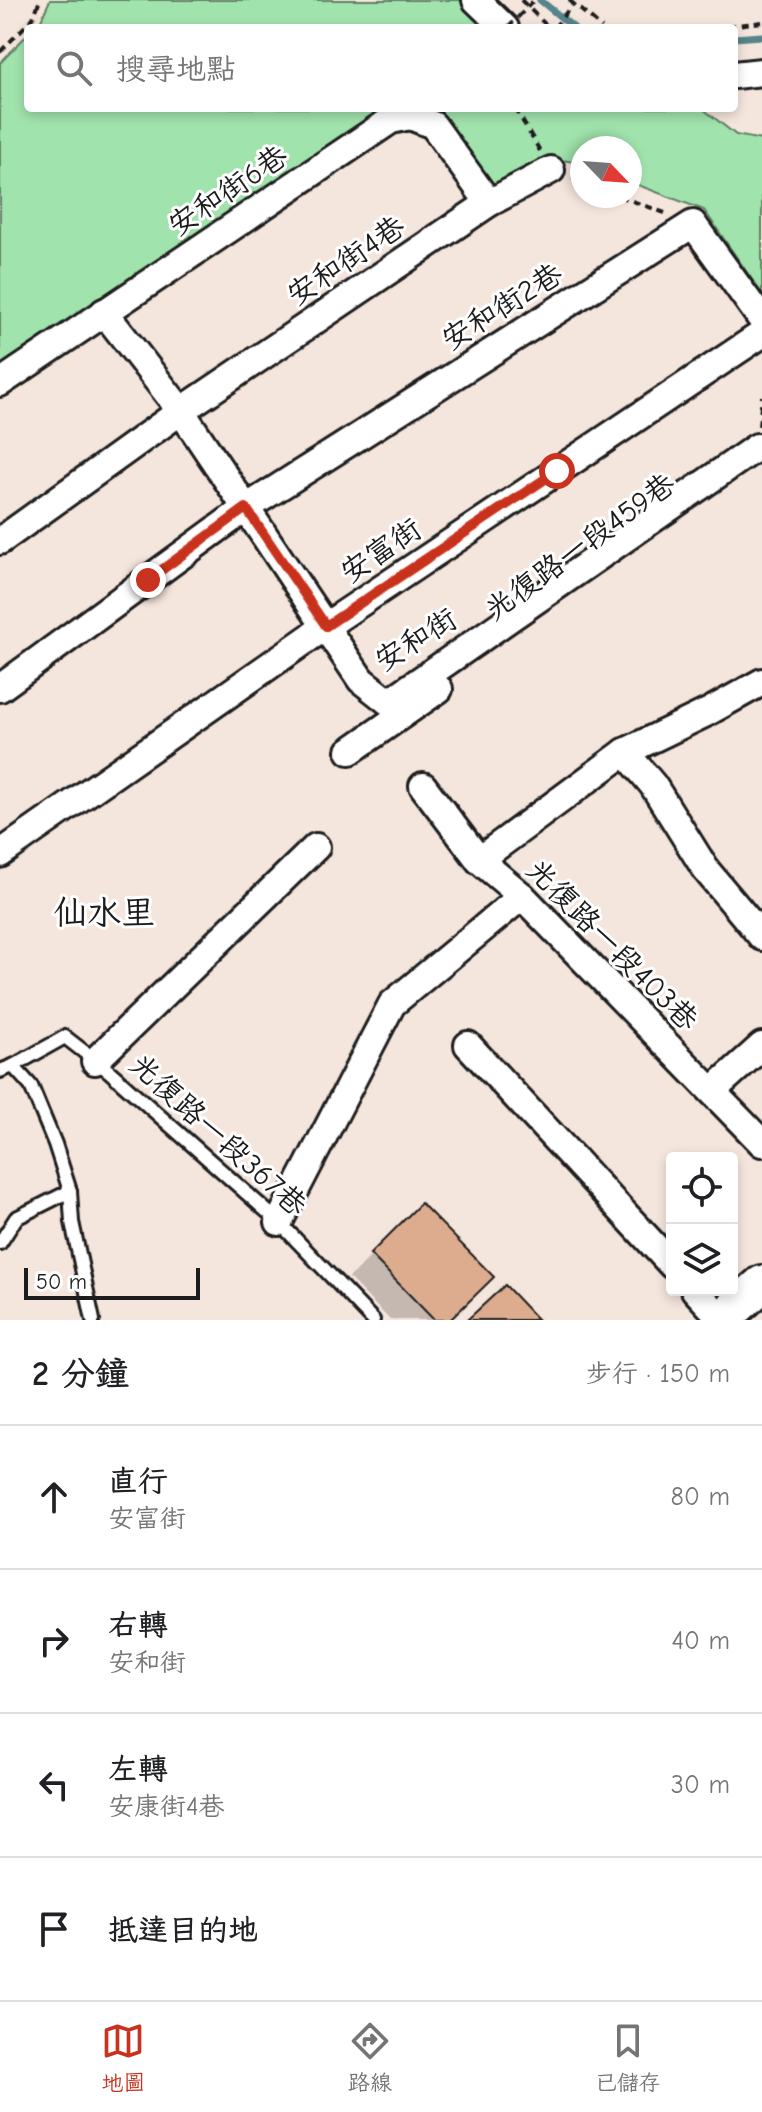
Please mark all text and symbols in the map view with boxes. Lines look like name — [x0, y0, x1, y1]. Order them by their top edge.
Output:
search box — [24, 24, 738, 112]
icon: search — [52, 46, 96, 90]
text: 搜尋地點 — [116, 52, 236, 87]
north arrow — [570, 136, 642, 208]
street label: 安和街6巷 — [162, 138, 294, 244]
street label: 安和街4巷 — [280, 209, 412, 313]
street label: 安和街2巷 — [435, 256, 569, 358]
route start — [539, 453, 575, 489]
street label: 光復路一段459巷 — [478, 466, 682, 628]
street label: 安富街 — [334, 511, 428, 591]
route end — [130, 562, 166, 598]
street label: 安和街 — [369, 601, 463, 679]
street label: 光復路一段403巷 — [519, 852, 705, 1038]
district label: 仙水里 — [53, 893, 155, 933]
street label: 光復路一段367巷 — [122, 1047, 314, 1223]
map controls — [666, 1152, 738, 1296]
button: locate — [666, 1152, 738, 1224]
button: layers — [666, 1224, 738, 1296]
scale bar — [24, 1264, 200, 1300]
text: 50 m — [36, 1269, 87, 1295]
text: 2 分鐘 — [32, 1354, 129, 1394]
text: 步行 · 150 m — [586, 1359, 730, 1389]
text: 直行 — [108, 1464, 168, 1499]
icon: ahead — [32, 1475, 76, 1519]
text: 80 m — [671, 1482, 730, 1512]
text: 安富街 — [108, 1504, 186, 1534]
text: 右轉 — [108, 1608, 168, 1643]
icon: right — [32, 1619, 76, 1663]
text: 40 m — [671, 1626, 730, 1656]
text: 安和街 — [108, 1648, 186, 1678]
text: 左轉 — [108, 1752, 168, 1787]
icon: left — [32, 1763, 76, 1807]
text: 30 m — [671, 1770, 730, 1800]
text: 安康街4巷 — [108, 1792, 225, 1822]
icon: arrive — [32, 1907, 76, 1951]
text: 抵達目的地 — [108, 1913, 258, 1948]
tab: 地圖 — [101, 2019, 145, 2096]
tab: 路線 — [348, 2019, 392, 2096]
tab: 已儲存 — [595, 2019, 661, 2096]

